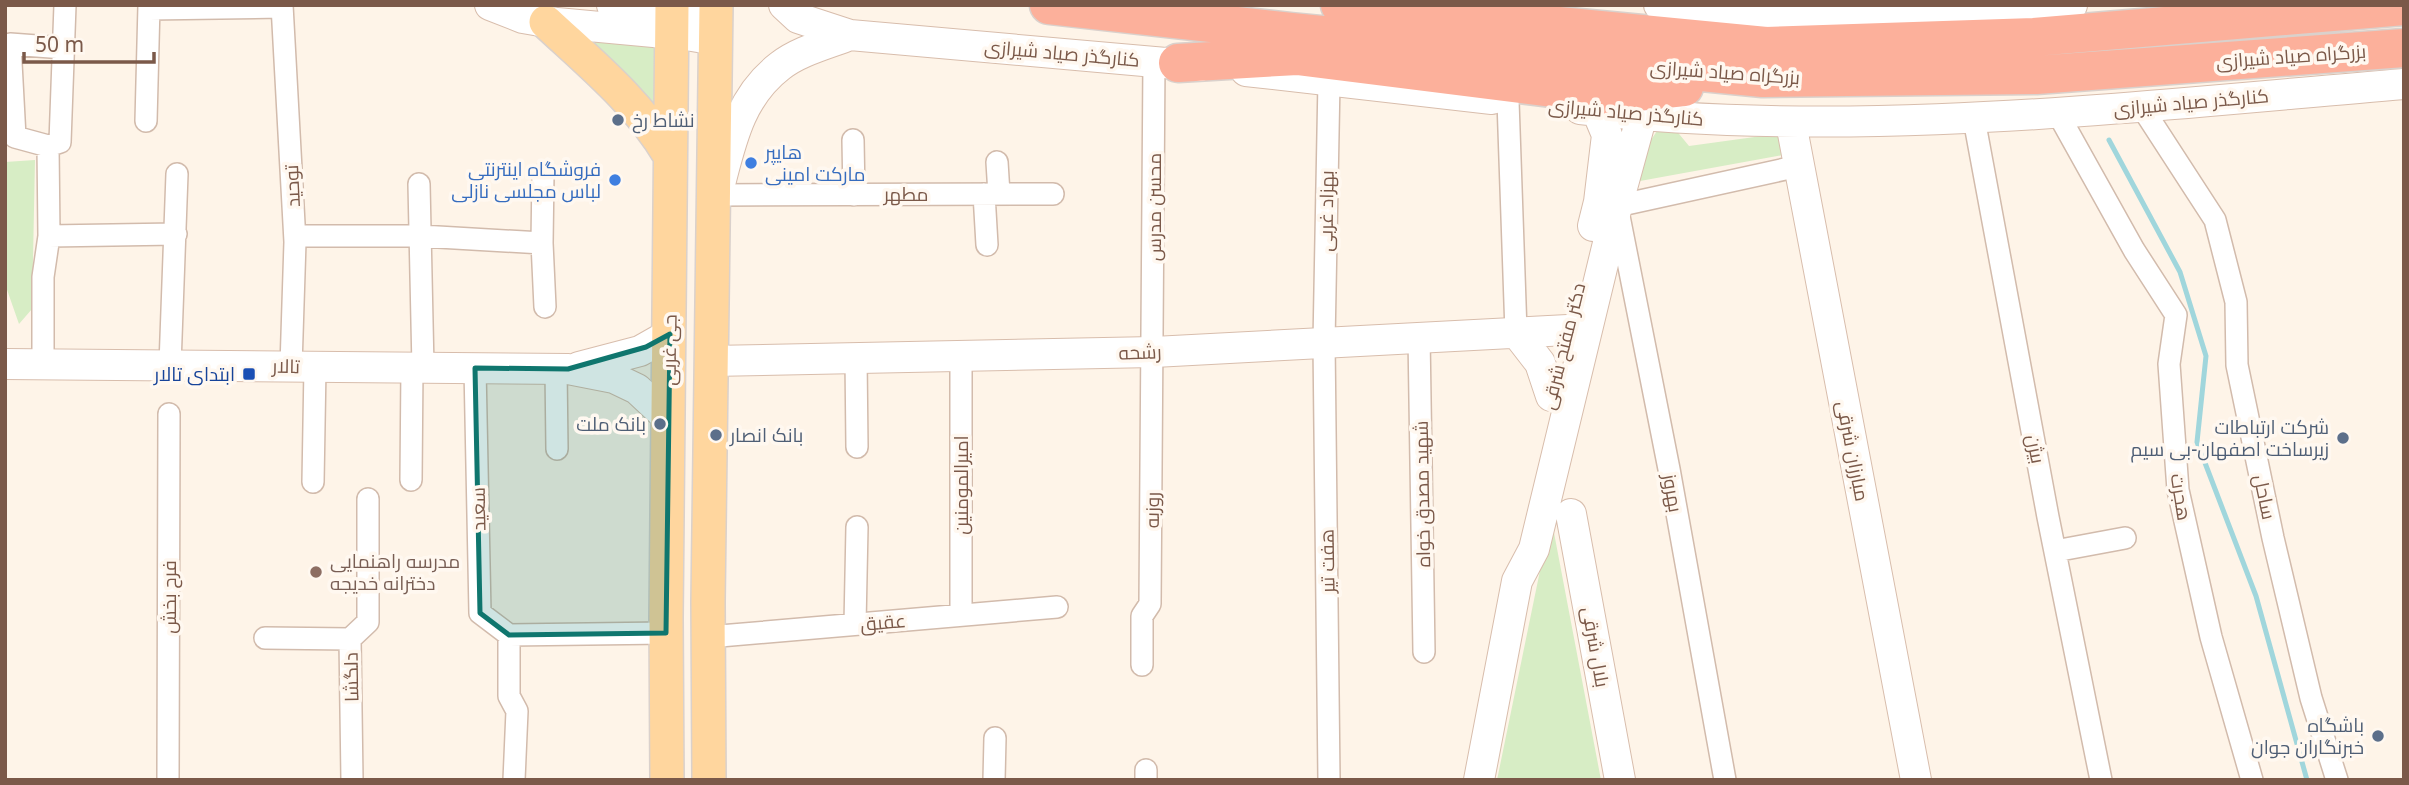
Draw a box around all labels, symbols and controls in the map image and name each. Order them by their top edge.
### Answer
scale bar [24,21,154,65]
text: 50 m [35,30,84,58]
street label: کنارگذر صیاد شیرازی [983,33,1141,73]
street label: بزرگراه صیاد شیرازی [2215,38,2367,74]
street label: بزرگراه صیاد شیرازی [1649,54,1801,90]
street label: کنارگذر صیاد شیرازی [2112,82,2270,122]
street label: کنارگذر صیاد شیرازی [1547,92,1705,132]
place label: نشاط رخ [632,107,695,134]
marker: نشاط رخ [610,112,626,128]
place label: هایپر مارکت امینی [764,139,865,187]
street label: محسن مدرس [1141,153,1167,261]
marker: هایپر مارکت امینی [743,155,759,171]
place label: فروشگاه اینترنتی لباس مجلسی نازلی [451,156,601,204]
street label: توحید [278,164,306,208]
street label: بهزاد غربی [1312,170,1340,252]
marker: فروشگاه اینترنتی لباس مجلسی نازلی [607,172,623,188]
street label: مطهر [883,181,928,207]
street label: دکتر مفتح شرقی [1535,280,1592,412]
street label: جی غربی [655,314,683,386]
street label: رشحه [1118,338,1162,366]
street label: تالار [271,353,300,379]
place label: ابتدای تالار [153,361,235,387]
marker: ابتدای تالار [241,366,257,382]
street label: مبارزان شرقی [1831,399,1875,503]
place label: بانک ملت [576,411,646,437]
place label: شرکت ارتباطات زیرساخت اصفهان-بی سیم [2131,414,2329,463]
marker: بانک ملت [652,416,668,432]
street label: شهید مصدق خواه [1408,420,1436,568]
place label: بانک انصار [729,422,803,448]
marker: بانک انصار [708,427,724,443]
marker: شرکت ارتباطات زیرساخت اصفهان-بی سیم [2335,430,2351,446]
street label: بیژن [2020,432,2052,466]
street label: امیرالمومنین [948,435,974,535]
street label: بهروز [1657,471,1689,514]
street label: هجرت [2164,472,2198,522]
street label: ساحل [2248,472,2282,522]
street label: سعید [465,487,491,531]
street label: روزبه [1139,492,1165,528]
street label: هفت تیر [1313,529,1341,594]
place label: مدرسه راهنمایی دخترانه خدیجه [330,548,460,596]
street label: فرح بخش [156,560,183,634]
marker: مدرسه راهنمایی دخترانه خدیجه [308,564,324,580]
street label: بلال شرقی [1576,605,1616,689]
street label: عقیق [859,607,907,637]
street label: دلگشا [338,652,364,702]
place label: باشگاه خبرنگاران جوان [2251,712,2364,760]
marker: باشگاه خبرنگاران جوان [2370,728,2386,744]

